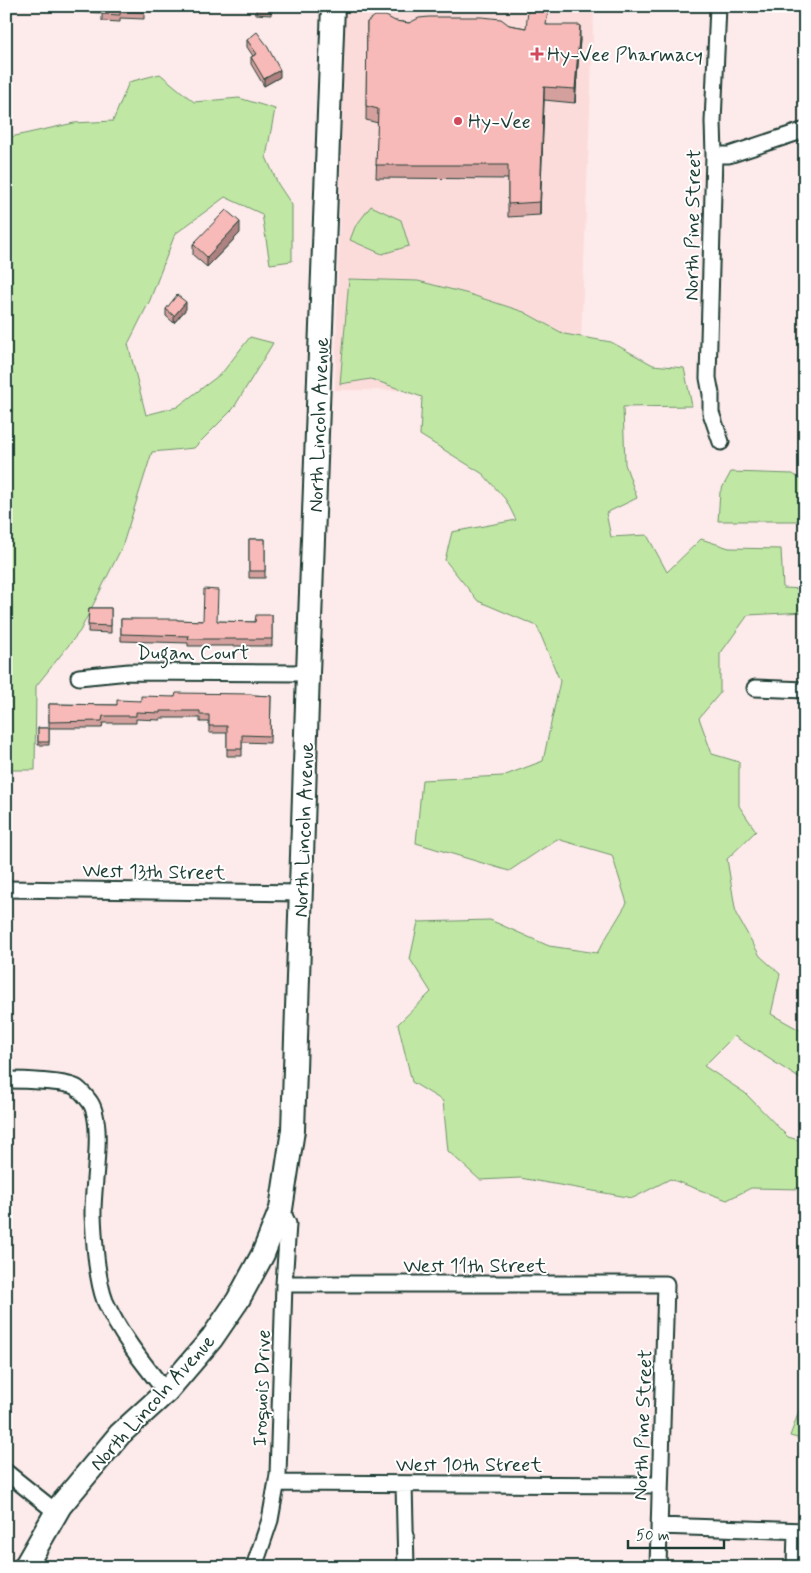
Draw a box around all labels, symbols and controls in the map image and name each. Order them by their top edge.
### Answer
place label: Hy-Vee Pharmacy [547,42,703,69]
marker: Hy-Vee Pharmacy [531,48,543,60]
place label: Hy-Vee [468,109,531,136]
marker: Hy-Vee [452,115,464,127]
street label: North Pine Street [679,149,708,301]
street label: North Lincoln Avenue [303,337,336,513]
street label: Dugan Court [137,640,249,669]
street label: North Lincoln Avenue [288,742,321,918]
street label: West 13th Street [82,858,226,887]
street label: West 11th Street [403,1253,547,1280]
street label: North Lincoln Avenue [84,1329,222,1477]
street label: Iroquois Drive [247,1329,278,1447]
street label: North Pine Street [627,1349,660,1501]
street label: West 10th Street [396,1452,542,1479]
scale bar [628,1518,725,1550]
text: 50 m [636,1526,670,1546]

